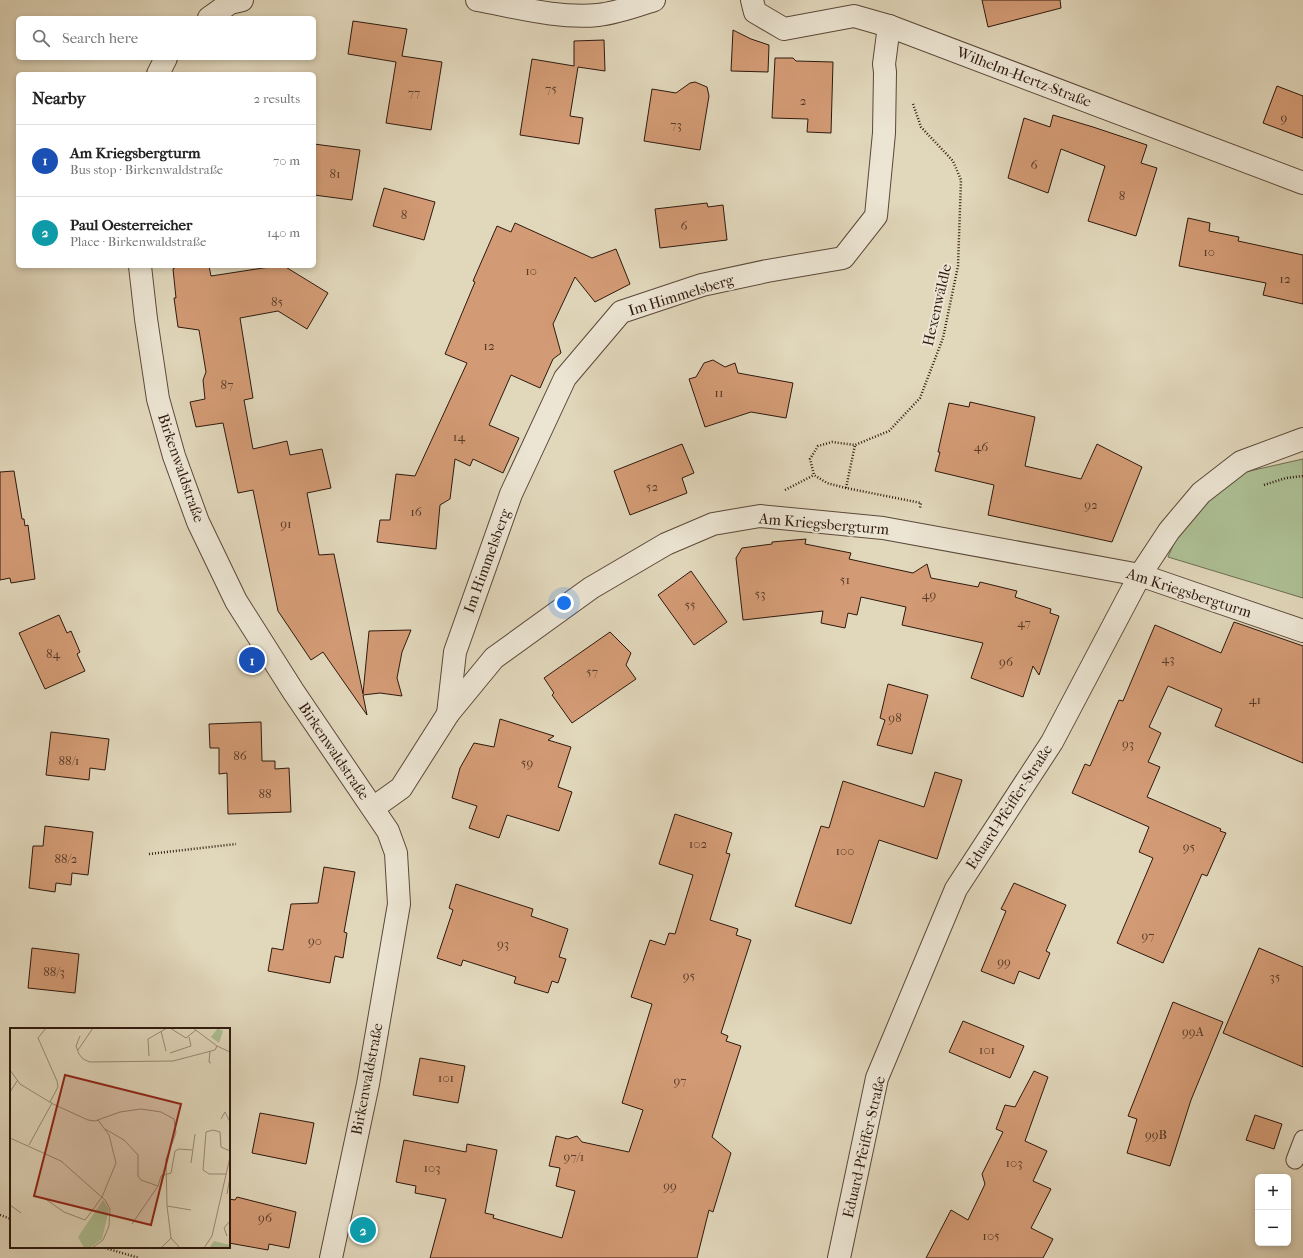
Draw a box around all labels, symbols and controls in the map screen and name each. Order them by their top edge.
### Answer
search box [16,16,316,60]
icon: search [30,27,52,49]
text: Search here [62,29,138,47]
street label: Wilhelm-Hertz-Straße [953,43,1094,111]
house number: 75 [545,81,557,96]
house number: 77 [408,85,420,100]
text: Nearby [32,88,86,108]
text: 2 results [254,91,300,106]
house number: 2 [800,93,807,108]
house number: 9 [1281,110,1288,125]
house number: 73 [670,117,682,132]
text: Am Kriegsbergturm [70,144,201,162]
text: 1 [43,153,47,168]
text: 70 m [273,153,300,168]
house number: 6 [1030,157,1038,172]
text: Bus stop · Birkenwaldstraße [70,162,223,177]
house number: 81 [329,166,341,181]
house number: 8 [1119,188,1125,203]
house number: 8 [401,207,407,222]
text: Paul Oesterreicher [70,216,192,234]
house number: 6 [680,218,688,233]
text: 2 [42,225,48,240]
text: 140 m [267,225,300,240]
text: Place · Birkenwaldstraße [70,234,206,249]
house number: 10 [1203,244,1215,259]
street label: Hexenwäldle [919,262,955,348]
house number: 10 [525,263,537,278]
street label: Im Himmelsberg [626,270,737,320]
house number: 12 [1279,271,1291,286]
house number: 85 [271,294,283,309]
house number: 12 [483,338,495,353]
house number: 87 [221,377,233,392]
house number: 11 [714,385,724,400]
street label: Birkenwaldstraße [154,411,208,525]
house number: 14 [453,429,465,444]
house number: 46 [974,439,989,454]
house number: 52 [646,479,658,494]
house number: 92 [1084,497,1098,512]
house number: 16 [410,504,423,519]
street label: Im Himmelsberg [460,506,514,615]
street label: Am Kriegsbergturm [757,509,890,539]
house number: 91 [280,516,292,531]
street label: Am Kriegsbergturm [1123,564,1254,622]
house number: 51 [840,572,850,587]
house number: 53 [755,586,765,601]
house number: 49 [922,587,936,602]
your location [554,593,574,613]
house number: 55 [684,597,696,612]
house number: 47 [1017,615,1031,630]
pin: 1 [239,645,265,675]
house number: 84 [46,646,60,661]
house number: 43 [1161,651,1175,666]
house number: 96 [999,654,1014,669]
house number: 57 [586,664,598,679]
house number: 41 [1249,692,1261,707]
street label: Birkenwaldstraße [295,699,374,804]
house number: 98 [888,710,902,725]
house number: 93 [1122,736,1134,751]
street label: Eduard-Pfeiffer-Straße [962,741,1056,873]
house number: 86 [233,748,248,763]
house number: 88/1 [59,753,79,768]
house number: 59 [521,755,533,770]
house number: 88 [258,786,272,801]
house number: 102 [689,836,708,851]
house number: 95 [1183,839,1196,854]
house number: 100 [836,843,854,858]
house number: 88/2 [55,851,78,866]
house number: 97 [1141,928,1155,943]
house number: 90 [308,933,322,948]
house number: 93 [497,936,509,951]
house number: 99 [997,954,1011,969]
house number: 88/3 [43,964,65,979]
house number: 95 [683,968,696,983]
house number: 35 [1270,969,1281,984]
street label: Birkenwaldstraße [347,1021,387,1137]
house number: 99A [1182,1024,1205,1039]
inset map [10,1028,230,1248]
house number: 101 [979,1042,995,1057]
house number: 101 [438,1070,454,1085]
house number: 97 [673,1073,687,1088]
street label: Eduard-Pfeiffer-Straße [839,1074,889,1220]
house number: 99B [1145,1127,1167,1142]
house number: 97/1 [564,1149,584,1164]
house number: 103 [1005,1155,1023,1170]
house number: 103 [423,1160,441,1175]
map controls [1255,1174,1291,1246]
button: + [1255,1174,1291,1210]
house number: 99 [663,1178,677,1193]
house number: 96 [258,1210,273,1225]
button: − [1255,1210,1291,1246]
pin: 2 [350,1215,376,1245]
house number: 105 [982,1228,1000,1243]

